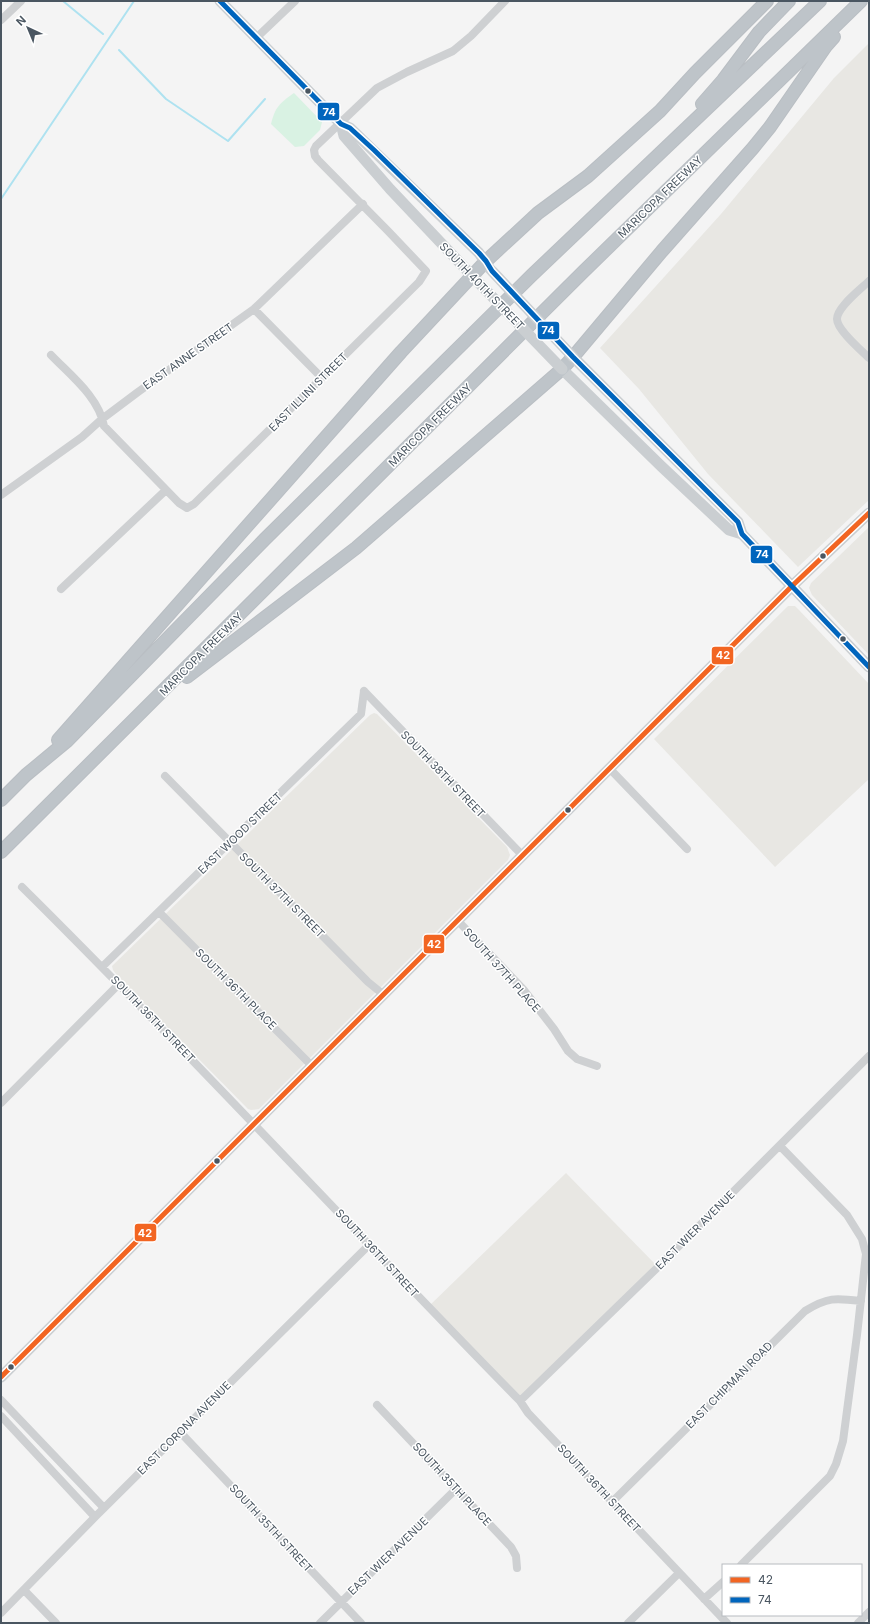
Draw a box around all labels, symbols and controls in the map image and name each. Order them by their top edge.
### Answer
north arrow [8,8,48,48]
text: N [13,13,29,29]
unlabelled marker [303,86,313,96]
line badge: 74 [317,102,340,121]
text: 74 [322,105,336,119]
street label: MARICOPA FREEWAY [615,153,706,241]
street label: SOUTH 40TH STREET [437,239,527,333]
street label: EAST ANNE STREET [140,320,236,392]
line badge: 74 [537,321,560,340]
text: 74 [541,323,555,337]
street label: EAST ILLINI STREET [266,350,350,434]
street label: MARICOPA FREEWAY [385,380,475,470]
line badge: 74 [750,545,773,564]
text: 74 [755,547,769,561]
unlabelled marker [818,551,828,561]
street label: MARICOPA FREEWAY [156,609,246,699]
unlabelled marker [838,634,848,644]
line badge: 42 [711,646,734,665]
text: 42 [716,648,730,662]
street label: SOUTH 38TH STREET [398,728,488,820]
street label: EAST WOOD STREET [195,789,285,877]
unlabelled marker [563,805,573,815]
street label: SOUTH 37TH STREET [236,849,328,941]
street label: SOUTH 37TH PLACE [460,925,544,1015]
line badge: 42 [423,934,445,954]
text: 42 [427,937,441,951]
street label: SOUTH 36TH PLACE [192,945,280,1033]
street label: SOUTH 36TH STREET [108,973,198,1065]
unlabelled marker [212,1156,222,1166]
street label: EAST WIER AVENUE [653,1188,737,1272]
street label: SOUTH 36TH STREET [332,1206,422,1300]
line badge: 42 [134,1223,157,1242]
text: 42 [138,1226,152,1240]
street label: EAST CHIPMAN ROAD [683,1339,775,1431]
unlabelled marker [6,1362,16,1372]
street label: EAST CORONA AVENUE [134,1378,234,1478]
street label: SOUTH 35TH PLACE [410,1439,494,1529]
street label: SOUTH 36TH STREET [554,1441,644,1535]
street label: SOUTH 35TH STREET [227,1481,315,1575]
street label: EAST WIER AVENUE [345,1514,431,1598]
legend [722,1564,862,1616]
text: 42 [758,1572,773,1587]
text: 74 [758,1592,772,1607]

